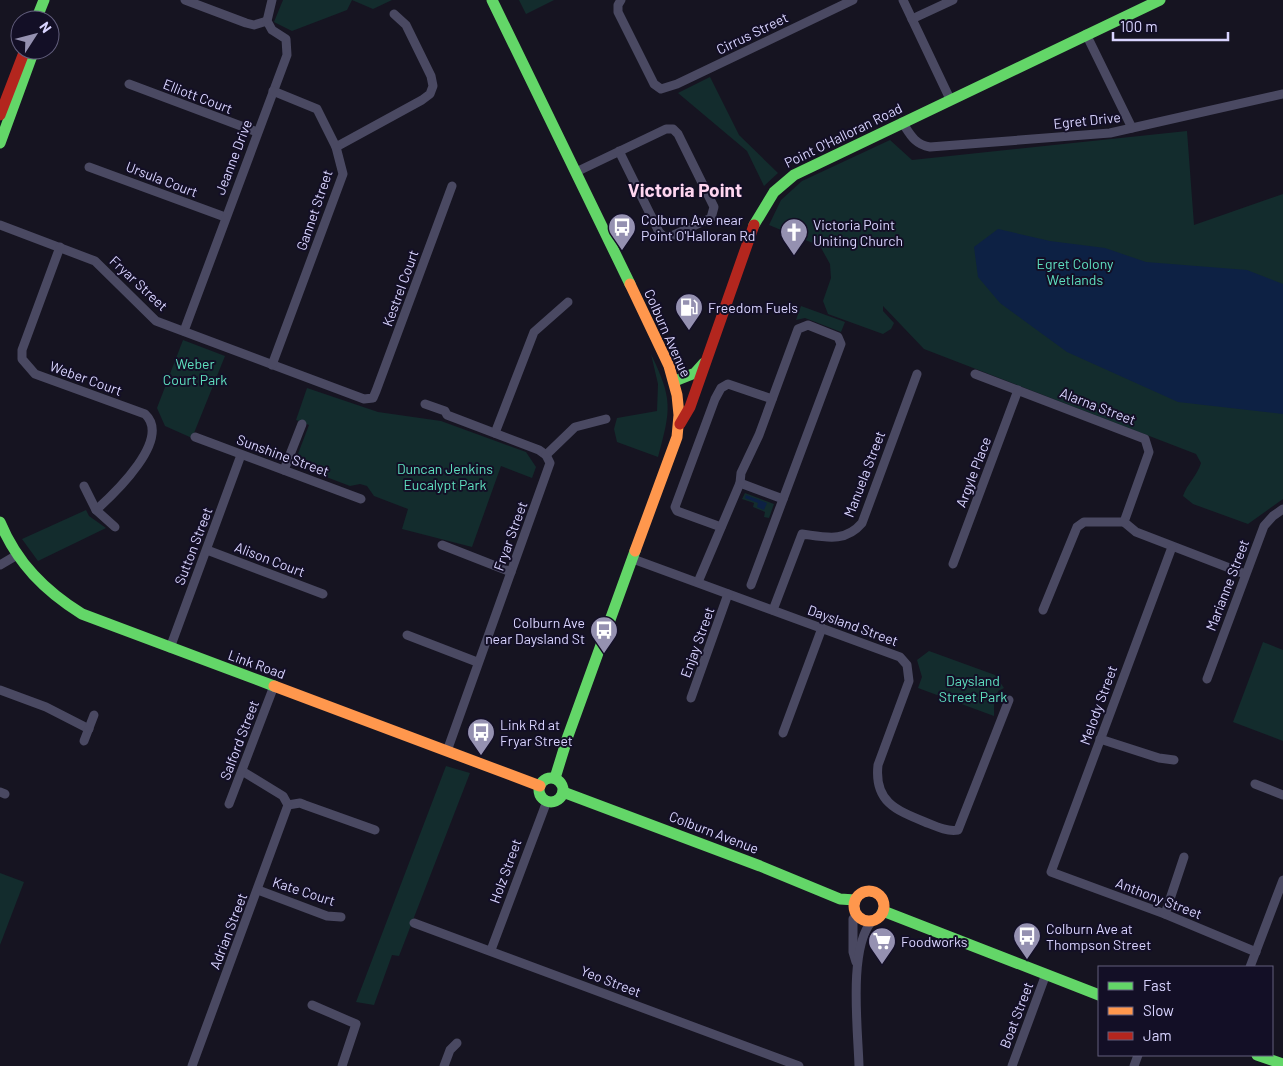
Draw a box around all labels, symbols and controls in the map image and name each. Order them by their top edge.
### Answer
street label: Cirrus Street [713,8,791,58]
north arrow [10,10,60,60]
scale bar [1113,10,1228,42]
text: 100 m [1120,17,1158,35]
text: N [36,18,56,36]
street label: Elliott Court [161,75,235,117]
street label: Point O'Halloran Road [781,99,905,171]
street label: Egret Drive [1053,108,1121,132]
street label: Jeanne Drive [211,117,255,197]
street label: Ursula Court [124,158,200,200]
street label: Gannet Street [292,167,336,253]
district label: Victoria Point [628,178,742,201]
place label: Colburn Ave near Point O'Halloran Rd [641,211,755,244]
bus stop icon: Colburn Ave near Point O'Halloran Rd [607,212,637,251]
place label: Victoria Point Uniting Church [813,216,903,249]
church icon: Victoria Point Uniting Church [779,217,809,256]
street label: Kestrel Court [378,247,422,329]
street label: Fryar Street [107,252,171,314]
park label: Egret Colony Wetlands [1036,255,1114,288]
street label: Colburn Avenue [641,286,695,380]
fuel station icon: Freedom Fuels [674,292,704,331]
place label: Freedom Fuels [708,299,798,316]
park label: Weber Court Park [163,355,227,388]
street label: Weber Court [47,357,125,399]
street label: Alarna Street [1058,384,1138,428]
street label: Manuela Street [840,428,888,520]
street label: Sunshine Street [235,430,331,480]
street label: Argyle Place [952,434,994,510]
park label: Duncan Jenkins Eucalypt Park [397,460,493,493]
street label: Fryar Street [490,499,530,573]
street label: Sutton Street [170,505,216,587]
street label: Marianne Street [1202,537,1252,633]
street label: Alison Court [232,538,308,580]
street label: Daysland Street [806,601,900,649]
street label: Enjay Street [676,604,718,680]
place label: Colburn Ave near Daysland St [485,614,585,647]
bus stop icon: Colburn Ave near Daysland St [589,615,619,654]
street label: Link Road [226,646,288,682]
street label: Melody Street [1076,663,1120,747]
park label: Daysland Street Park [939,672,1007,705]
street label: Salford Street [216,698,262,782]
place label: Link Rd at Fryar Street [500,716,573,749]
bus stop icon: Link Rd at Fryar Street [466,717,496,756]
street label: Colburn Avenue [667,807,761,857]
street label: Holz Street [486,836,524,906]
street label: Kate Court [271,873,337,909]
street label: Anthony Street [1113,874,1205,922]
street label: Adrian Street [206,890,250,972]
place label: Colburn Ave at Thompson Street [1046,920,1151,953]
bus stop icon: Colburn Ave at Thompson Street [1012,921,1042,960]
supermarket icon: Foodworks [867,926,897,965]
place label: Foodworks [901,933,968,950]
street label: Yeo Street [578,962,644,1000]
legend [1098,966,1273,1056]
text: Fast [1143,976,1171,994]
street label: Boat Street [996,979,1036,1051]
text: Slow [1143,1001,1174,1019]
text: Jam [1143,1026,1172,1044]

